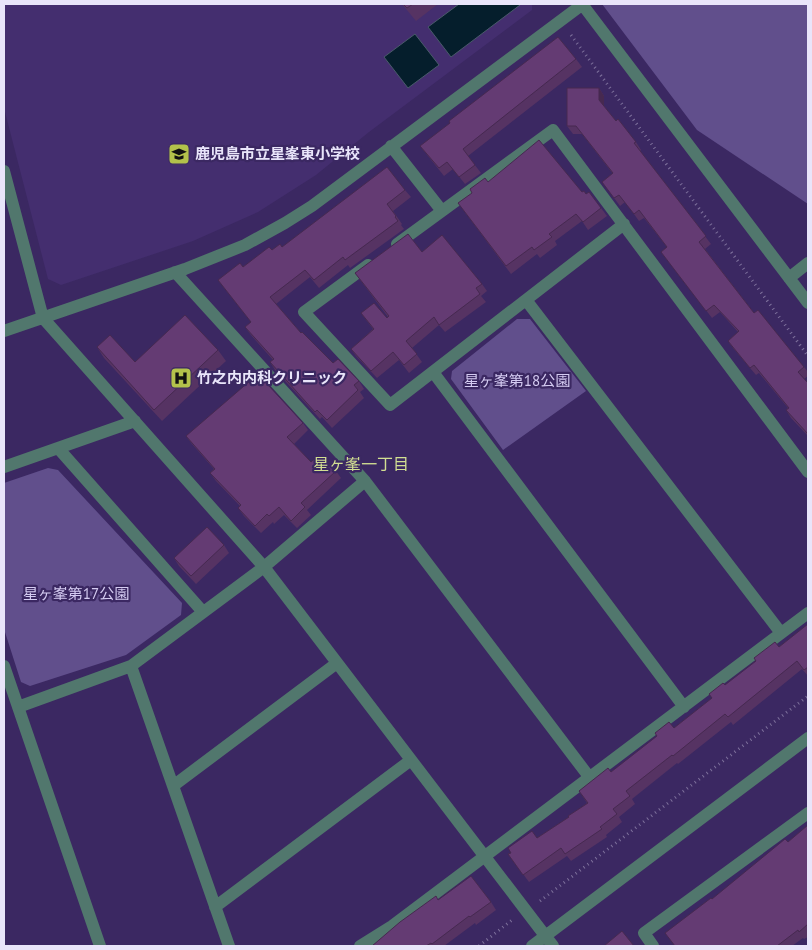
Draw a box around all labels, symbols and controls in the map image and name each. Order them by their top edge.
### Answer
school or university icon: 鹿児島市立星峯東小学校 [167,142,191,166]
place label: 鹿児島市立星峯東小学校 [195,144,360,163]
hospital icon: 竹之内内科クリニック [169,366,193,390]
place label: 竹之内内科クリニック [197,368,347,387]
park label: 星ヶ峯第18公園 [464,371,570,390]
district label: 星ヶ峯一丁目 [313,454,409,474]
park label: 星ヶ峯第17公園 [23,584,129,603]

